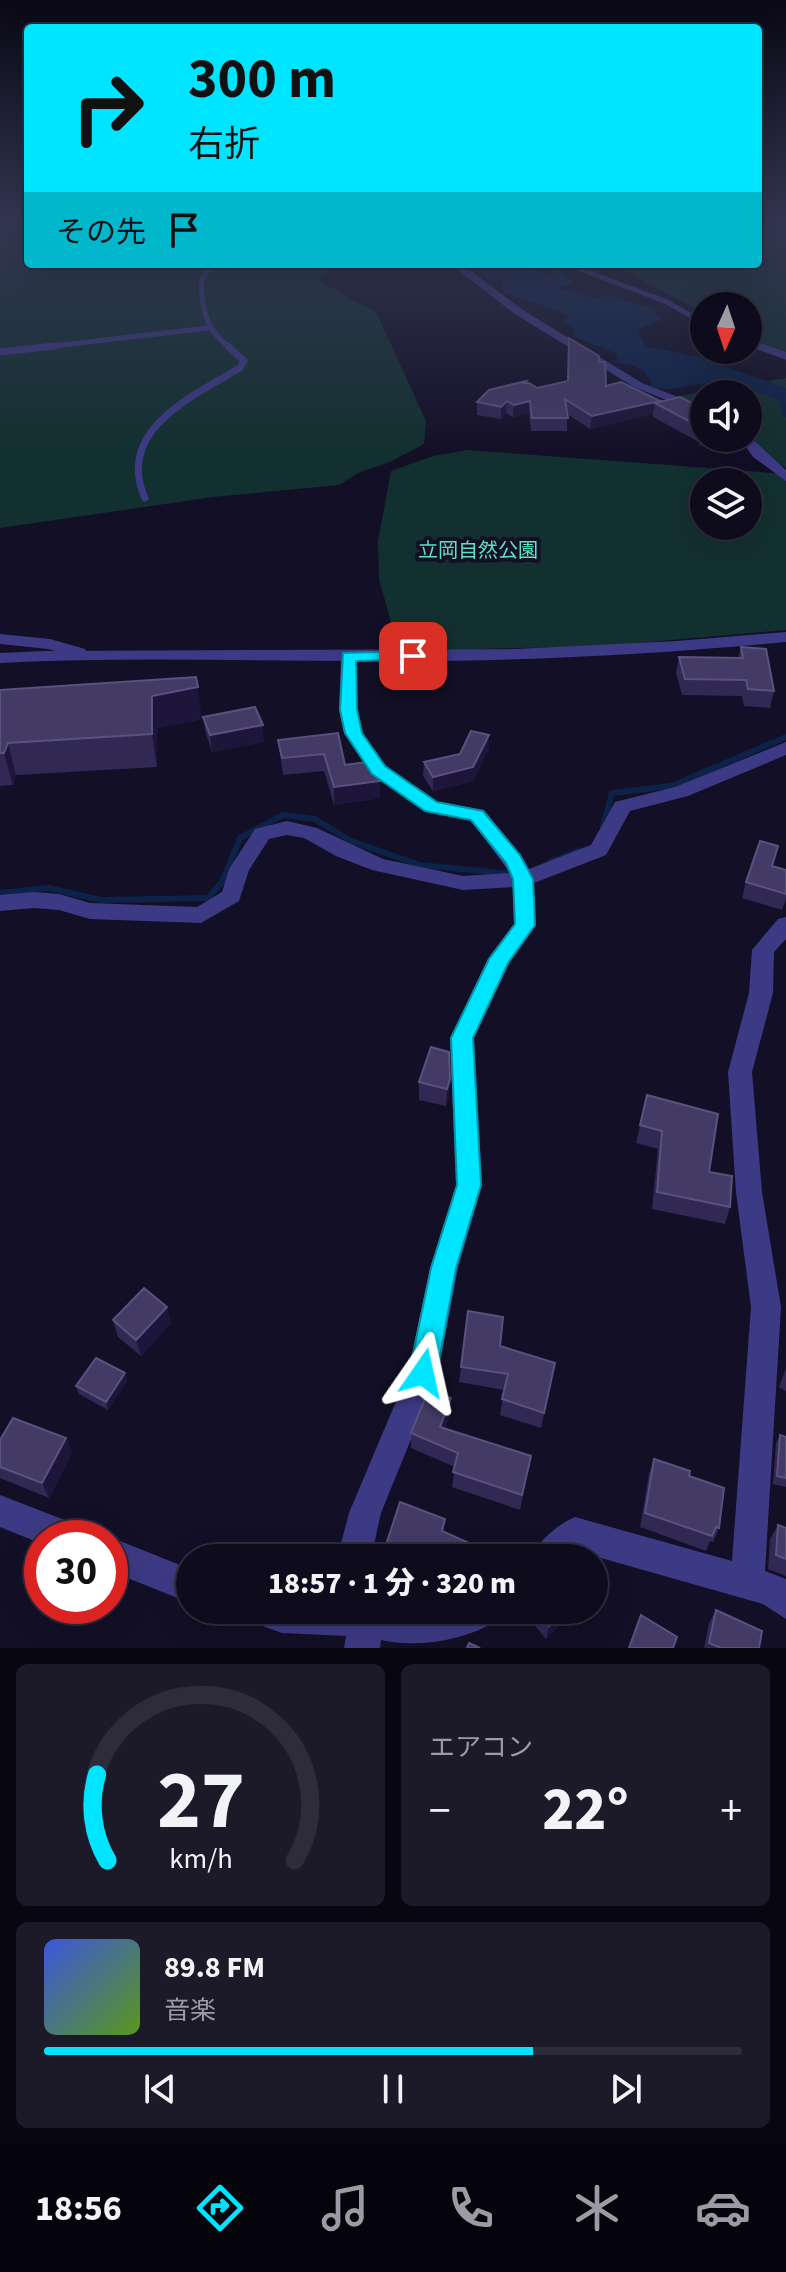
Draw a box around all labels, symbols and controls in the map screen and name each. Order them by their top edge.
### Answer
text: 300 m [188,40,336,119]
icon: right [56,56,160,160]
text: 右折 [188,119,260,170]
icon: arrive [162,208,206,252]
text: その先 [56,211,146,254]
north arrow [690,292,762,364]
map controls [690,292,762,540]
button: sound [690,380,762,452]
button: layers [690,468,762,540]
park label: 立岡自然公園 [418,537,538,565]
pin [379,622,447,690]
icon: arrive [391,634,435,678]
position arrow [381,1331,465,1415]
speed limit sign: 30 [24,1520,128,1624]
text: 18:57 · 1 分 · 320 m [268,1562,516,1605]
text: エアコン [429,1729,533,1766]
text: 27 [157,1742,244,1860]
text: 22° [542,1768,629,1853]
text: − [429,1780,451,1843]
text: + [720,1780,742,1843]
text: km/h [169,1839,232,1879]
text: 89.8 FM [164,1946,265,1989]
text: 音楽 [164,1992,216,2029]
icon: previous [138,2067,182,2111]
icon: pause [371,2067,415,2111]
icon: next [604,2067,648,2111]
icon: directions [192,2180,248,2236]
icon: music [317,2180,373,2236]
icon: phone [443,2180,499,2236]
icon: climate [569,2180,625,2236]
icon: car [695,2180,751,2236]
text: 18:56 [35,2183,122,2234]

